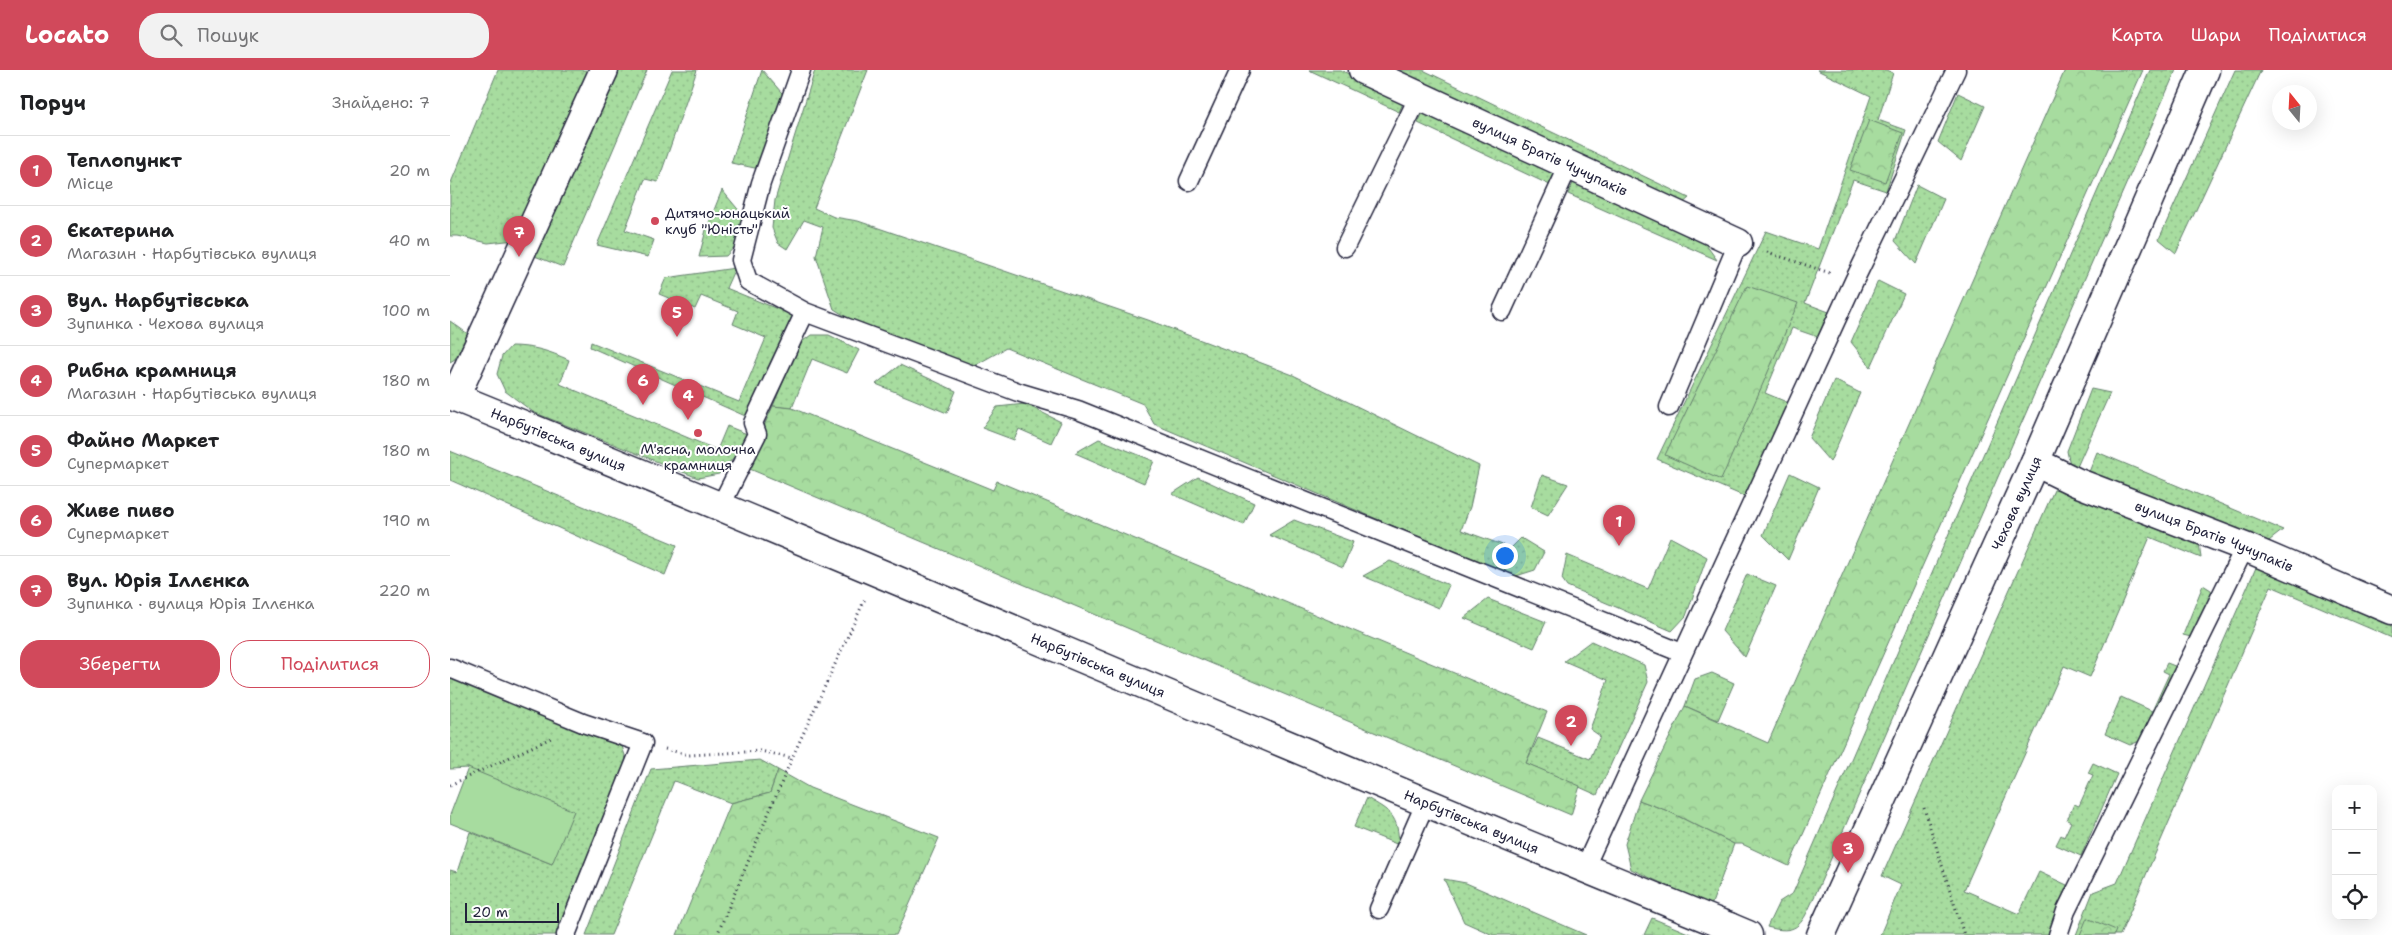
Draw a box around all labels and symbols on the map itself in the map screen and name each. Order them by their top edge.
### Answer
north arrow [2272,85,2317,130]
street label: вулиця Братів Чучупаків [1470,113,1631,200]
place label: Дитячо-юнацький клуб "Юність" [665,204,790,238]
marker: Дитячо-юнацький клуб "Юність" [649,215,661,227]
pin: 7 [503,216,535,257]
pin: 5 [661,296,693,337]
pin: 6 [627,364,659,405]
pin: 4 [672,379,704,420]
street label: Нарбутівська вулиця [488,403,629,475]
marker: М'ясна, молочна крамниця [692,427,704,439]
place label: М'ясна, молочна крамниця [641,440,756,474]
street label: Чехова вулиця [1987,453,2046,553]
street label: вулиця Братів Чучупаків [2132,497,2296,576]
pin: 1 [1603,505,1635,546]
your location [1492,543,1518,569]
street label: Нарбутівська вулиця [1028,629,1168,701]
pin: 2 [1555,705,1587,746]
street label: Нарбутівська вулиця [1401,786,1542,858]
pin: 3 [1832,832,1864,873]
scale bar [465,900,559,923]

